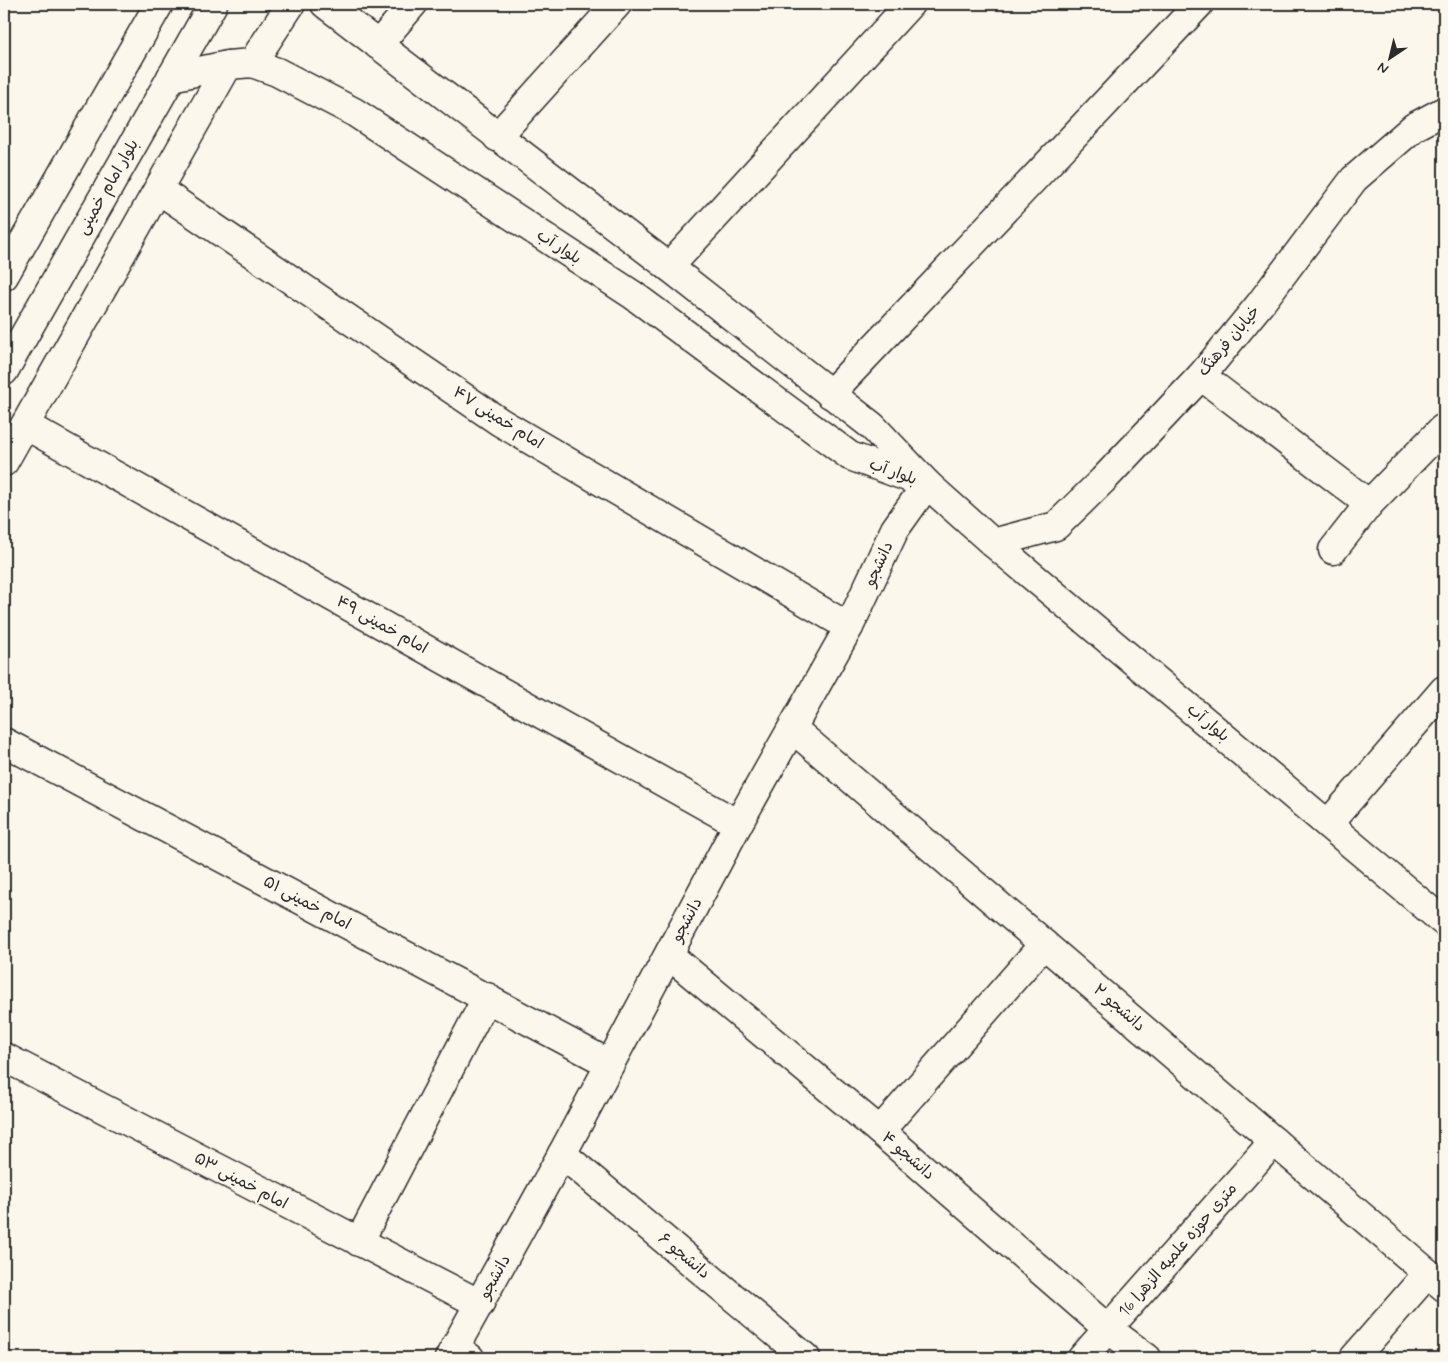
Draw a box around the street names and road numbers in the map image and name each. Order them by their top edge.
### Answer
street label: بلوار امام خمینی [72,136,145,239]
street label: بلوار آب [533,225,585,269]
street label: خیابان فرهنگ [1193,301,1265,381]
street label: امام خمینی ۴۷ [448,382,547,455]
street label: بلوار آب [866,454,920,490]
street label: دانشجو [859,538,899,591]
street label: امام خمینی ۴۹ [332,591,432,660]
street label: بلوار آب [1182,699,1234,747]
street label: امام خمینی ۵۱ [259,871,355,936]
street label: دانشجو [666,894,707,947]
street label: دانشجو ۲ [1088,980,1150,1036]
street label: دانشجو ۴ [877,1127,939,1185]
street label: امام خمینی ۵۳ [190,1147,292,1215]
street label: 16 متری حوزه علمیه الزهرا [1114,1179,1242,1321]
street label: دانشجو ۶ [654,1228,714,1284]
street label: دانشجو [474,1251,516,1304]

